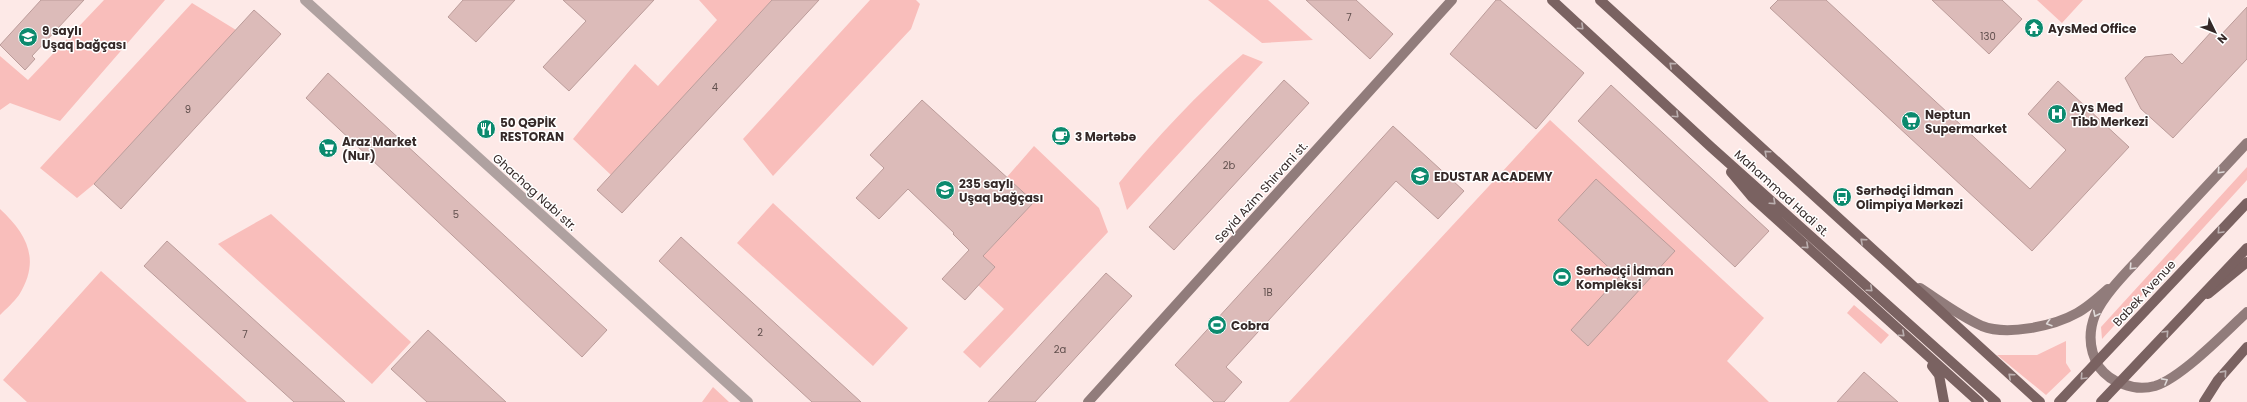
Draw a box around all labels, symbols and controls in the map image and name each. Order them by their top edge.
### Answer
house number: 7 [1346,10,1352,25]
north arrow [2195,12,2235,52]
temple icon: AysMed Office [2023,17,2045,39]
place label: AysMed Office [2048,20,2137,37]
place label: 9 saylı Uşaq bağçası [42,22,126,53]
one-way arrow [1576,22,1584,29]
school or university icon: 9 saylı Uşaq bağçası [17,26,39,48]
house number: 130 [1980,29,1996,44]
text: N [2214,30,2231,47]
one-way arrow [1669,63,1676,70]
house number: 4 [712,80,718,95]
place label: Ays Med Tibb Merkezi [2071,99,2148,130]
house number: 9 [185,102,191,117]
hospital icon: Ays Med Tibb Merkezi [2046,103,2068,125]
place label: Neptun Supermarket [1925,106,2007,137]
one-way arrow [1671,110,1679,118]
supermarket icon: Neptun Supermarket [1900,110,1922,132]
place label: 50 QƏPİK RESTORAN [500,114,564,145]
restaurant icon: 50 QƏPİK RESTORAN [475,118,497,140]
cafe icon: 3 Mərtəbə [1050,125,1072,147]
place label: 3 Mərtəbə [1075,128,1137,145]
place label: Araz Market (Nur) [342,133,417,164]
supermarket icon: Araz Market (Nur) [317,137,339,159]
street label: Seyid Azim Shirvani st. [1211,137,1311,247]
street label: Mahammad Hadi st. [1731,146,1833,240]
street label: Ghachag Nabi str. [489,150,581,234]
one-way arrow [1765,151,1772,158]
house number: 2b [1223,158,1235,173]
school or university icon: EDUSTAR ACADEMY [1409,165,1431,187]
one-way arrow [2218,166,2225,174]
place label: EDUSTAR ACADEMY [1434,168,1552,185]
place label: 235 saylı Uşaq bağçası [959,175,1043,206]
school or university icon: 235 saylı Uşaq bağçası [934,179,956,201]
place label: Sərhədçi İdman Olimpiya Mərkəzi [1856,182,1963,213]
bus stop icon: Sərhədçi İdman Olimpiya Mərkəzi [1831,186,1853,208]
one-way arrow [1768,198,1775,205]
house number: 5 [453,207,459,222]
one-way arrow [2217,226,2225,234]
one-way arrow [1861,239,1868,246]
one-way arrow [1801,241,1808,248]
street label: Babek Avenue [2109,256,2179,330]
place label: Sərhədçi İdman Kompleksi [1576,262,1674,293]
one-way arrow [2130,262,2137,269]
sports icon: Sərhədçi İdman Kompleksi [1551,266,1573,288]
one-way arrow [1865,284,1872,291]
house number: 1B [1263,285,1273,300]
one-way arrow [2093,310,2101,318]
sports icon: Cobra [1206,314,1228,336]
place label: Cobra [1231,317,1269,334]
one-way arrow [2046,318,2053,327]
house number: 2 [757,325,763,340]
house number: 7 [242,327,248,342]
one-way arrow [1897,329,1904,336]
one-way arrow [2161,330,2168,337]
house number: 2a [1054,342,1066,357]
one-way arrow [2219,370,2226,378]
one-way arrow [2080,372,2088,380]
one-way arrow [2008,373,2016,380]
one-way arrow [2161,378,2168,385]

